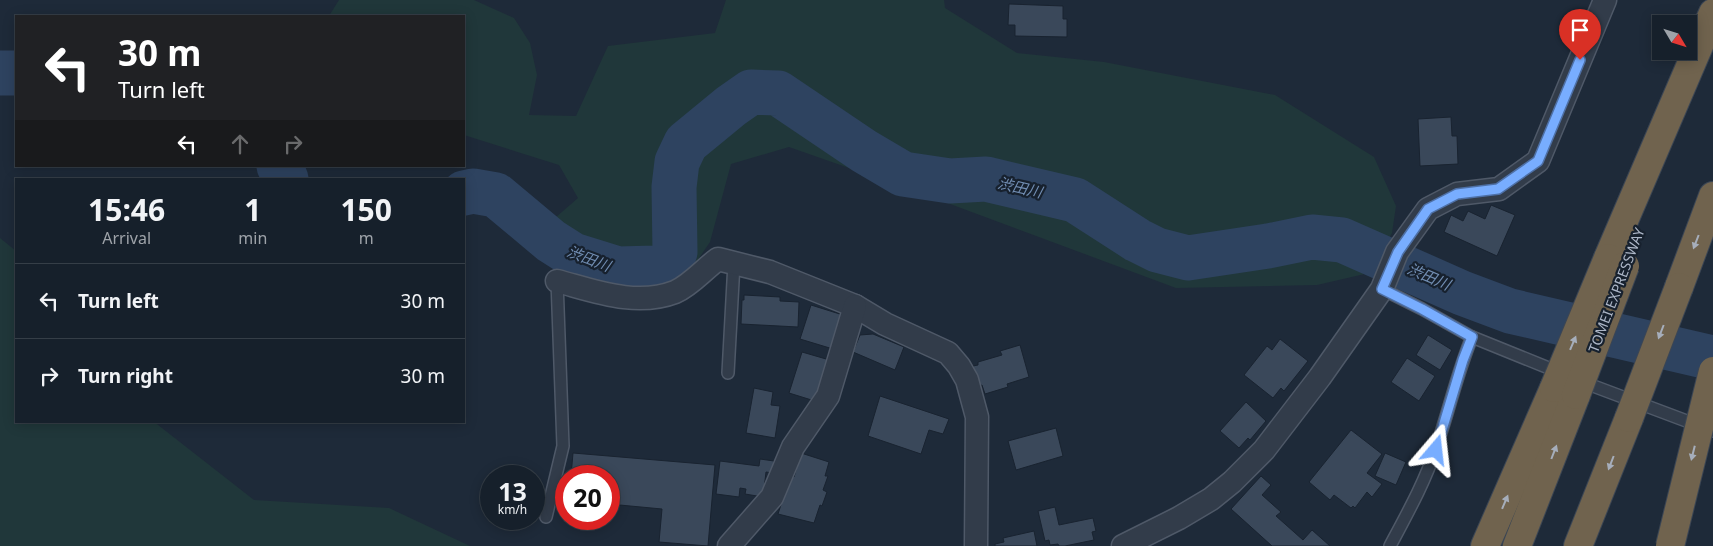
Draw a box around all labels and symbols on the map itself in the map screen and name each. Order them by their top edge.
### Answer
pin [1559,9,1601,60]
north arrow [1652,15,1698,60]
water label: 渋田川 [996,172,1046,202]
street label: TOMEI EXPRESSWAY [1583,225,1649,355]
one-way arrow [1692,234,1699,249]
water label: 渋田川 [564,241,615,276]
water label: 渋田川 [1404,258,1455,295]
one-way arrow [1657,325,1665,339]
one-way arrow [1569,336,1577,350]
position arrow [1409,423,1461,475]
one-way arrow [1551,444,1558,459]
one-way arrow [1689,445,1697,460]
one-way arrow [1607,456,1615,471]
speed limit sign: 20 [555,465,620,530]
one-way arrow [1502,495,1510,509]

